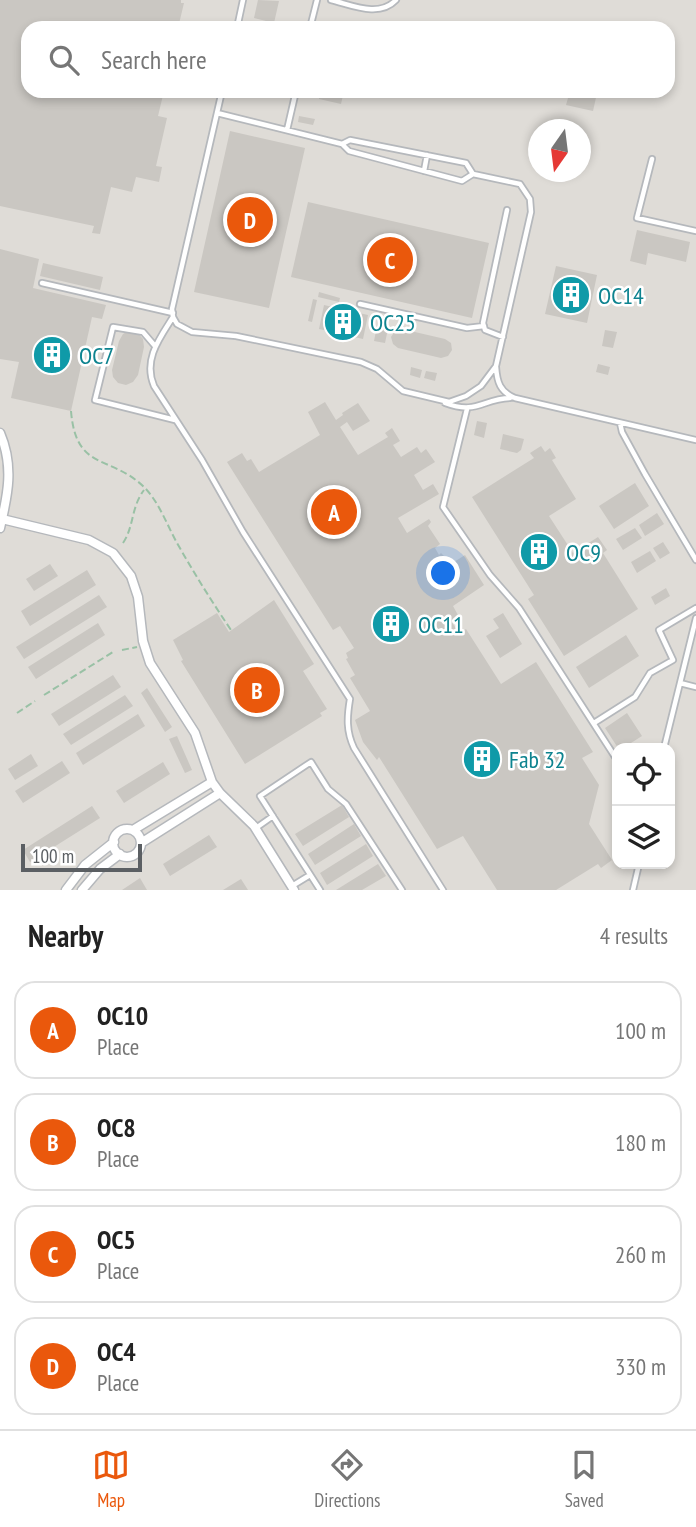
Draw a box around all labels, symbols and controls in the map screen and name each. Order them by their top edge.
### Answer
search box [21,21,675,98]
icon: search [45,41,83,79]
text: Search here [101,43,207,76]
north arrow [528,119,591,182]
pin: D [227,194,273,246]
pin: C [367,234,413,286]
building icon: OC14 [550,274,592,316]
place label: OC14 [598,280,644,311]
building icon: OC25 [322,301,364,343]
place label: OC25 [370,307,416,338]
building icon: OC7 [31,334,73,376]
place label: OC7 [79,340,114,371]
pin: A [311,486,357,538]
building icon: OC9 [518,531,560,573]
place label: OC9 [566,537,601,568]
your location [426,556,460,590]
building icon: OC11 [370,603,412,645]
place label: OC11 [418,609,464,640]
pin: B [234,664,280,716]
building icon: Fab 32 [461,738,503,780]
map controls [612,743,675,869]
button: locate [612,743,675,806]
place label: Fab 32 [509,744,566,775]
button: layers [612,806,675,869]
scale bar [21,841,142,873]
text: 100 m [32,844,74,868]
text: Nearby [28,916,103,955]
text: 4 results [600,921,668,950]
text: OC10 [97,999,148,1032]
text: A [47,1016,59,1045]
text: 100 m [615,1016,666,1045]
text: Place [97,1032,139,1061]
text: OC8 [97,1111,136,1144]
text: B [47,1128,59,1157]
text: 180 m [615,1128,666,1157]
text: Place [97,1144,139,1173]
text: OC5 [97,1223,136,1256]
text: C [48,1240,58,1269]
text: 260 m [615,1240,666,1269]
text: Place [97,1256,139,1285]
text: OC4 [97,1335,136,1368]
text: D [47,1352,59,1381]
text: 330 m [615,1352,666,1381]
text: Place [97,1368,139,1397]
tab: Map [92,1446,130,1512]
tab: Directions [314,1446,380,1512]
tab: Saved [565,1446,604,1512]

